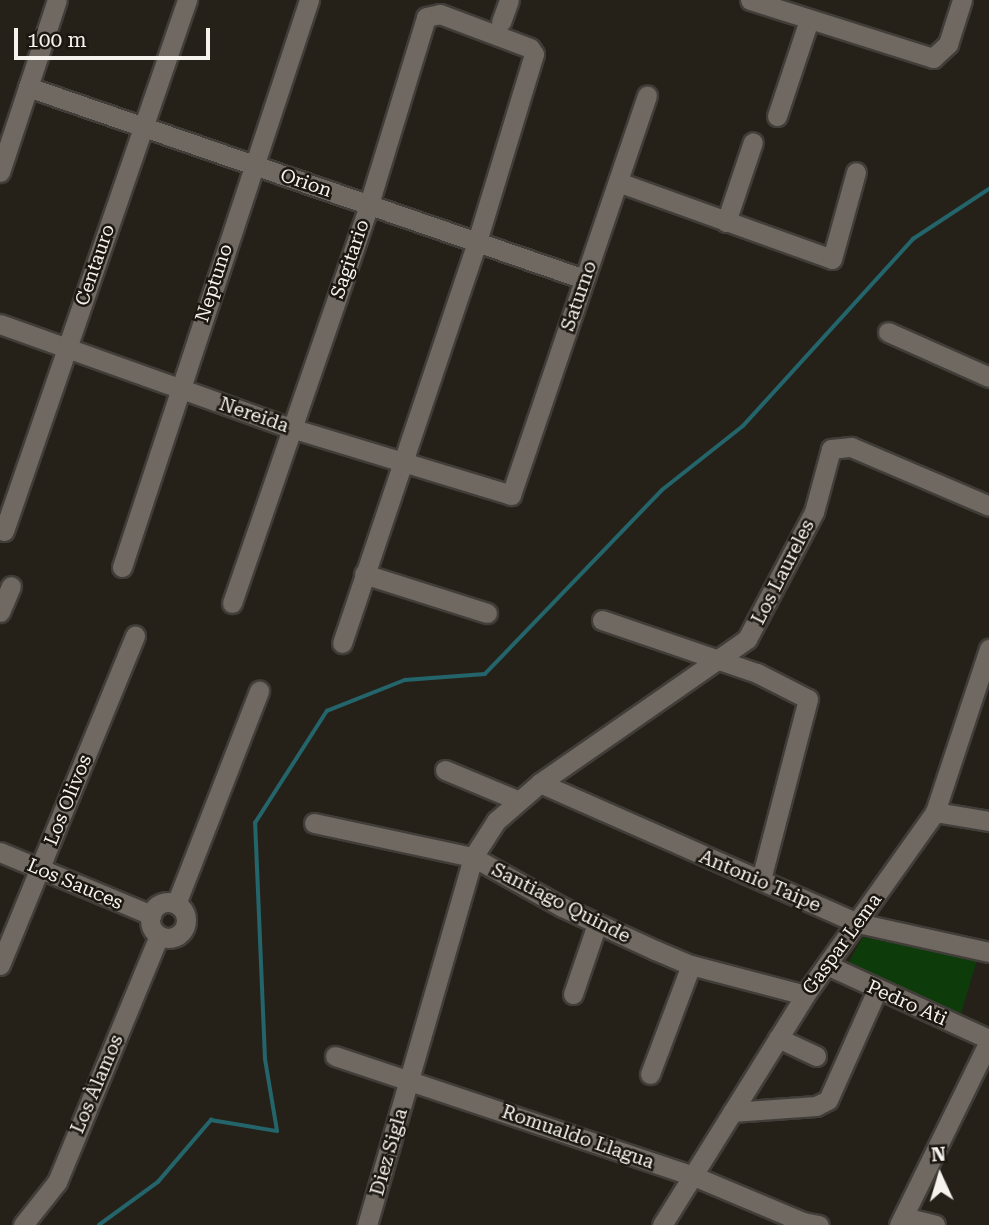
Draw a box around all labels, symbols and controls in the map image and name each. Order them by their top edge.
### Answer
scale bar [18,14,214,58]
text: 100 m [27,28,87,52]
street label: Orion [277,164,335,202]
street label: Sagitario [326,217,374,301]
street label: Centauro [70,221,120,309]
street label: Neptuno [191,241,237,325]
street label: Saturno [556,258,602,334]
street label: Nereida [216,392,292,438]
street label: Los Laureles [747,516,819,628]
street label: Los Olivos [40,751,96,849]
street label: Antonio Taipe [696,845,824,917]
street label: Los Sauces [24,854,126,914]
street label: Santiago Quinde [488,858,634,948]
street label: Gaspar Lema [798,889,886,999]
street label: Pedro Ati [864,975,950,1031]
street label: Los Àlamos [66,1031,128,1137]
street label: Romualdo Llagua [499,1100,657,1174]
street label: Diez Sigla [366,1106,412,1198]
north arrow [905,1141,975,1211]
text: N [930,1143,947,1167]

